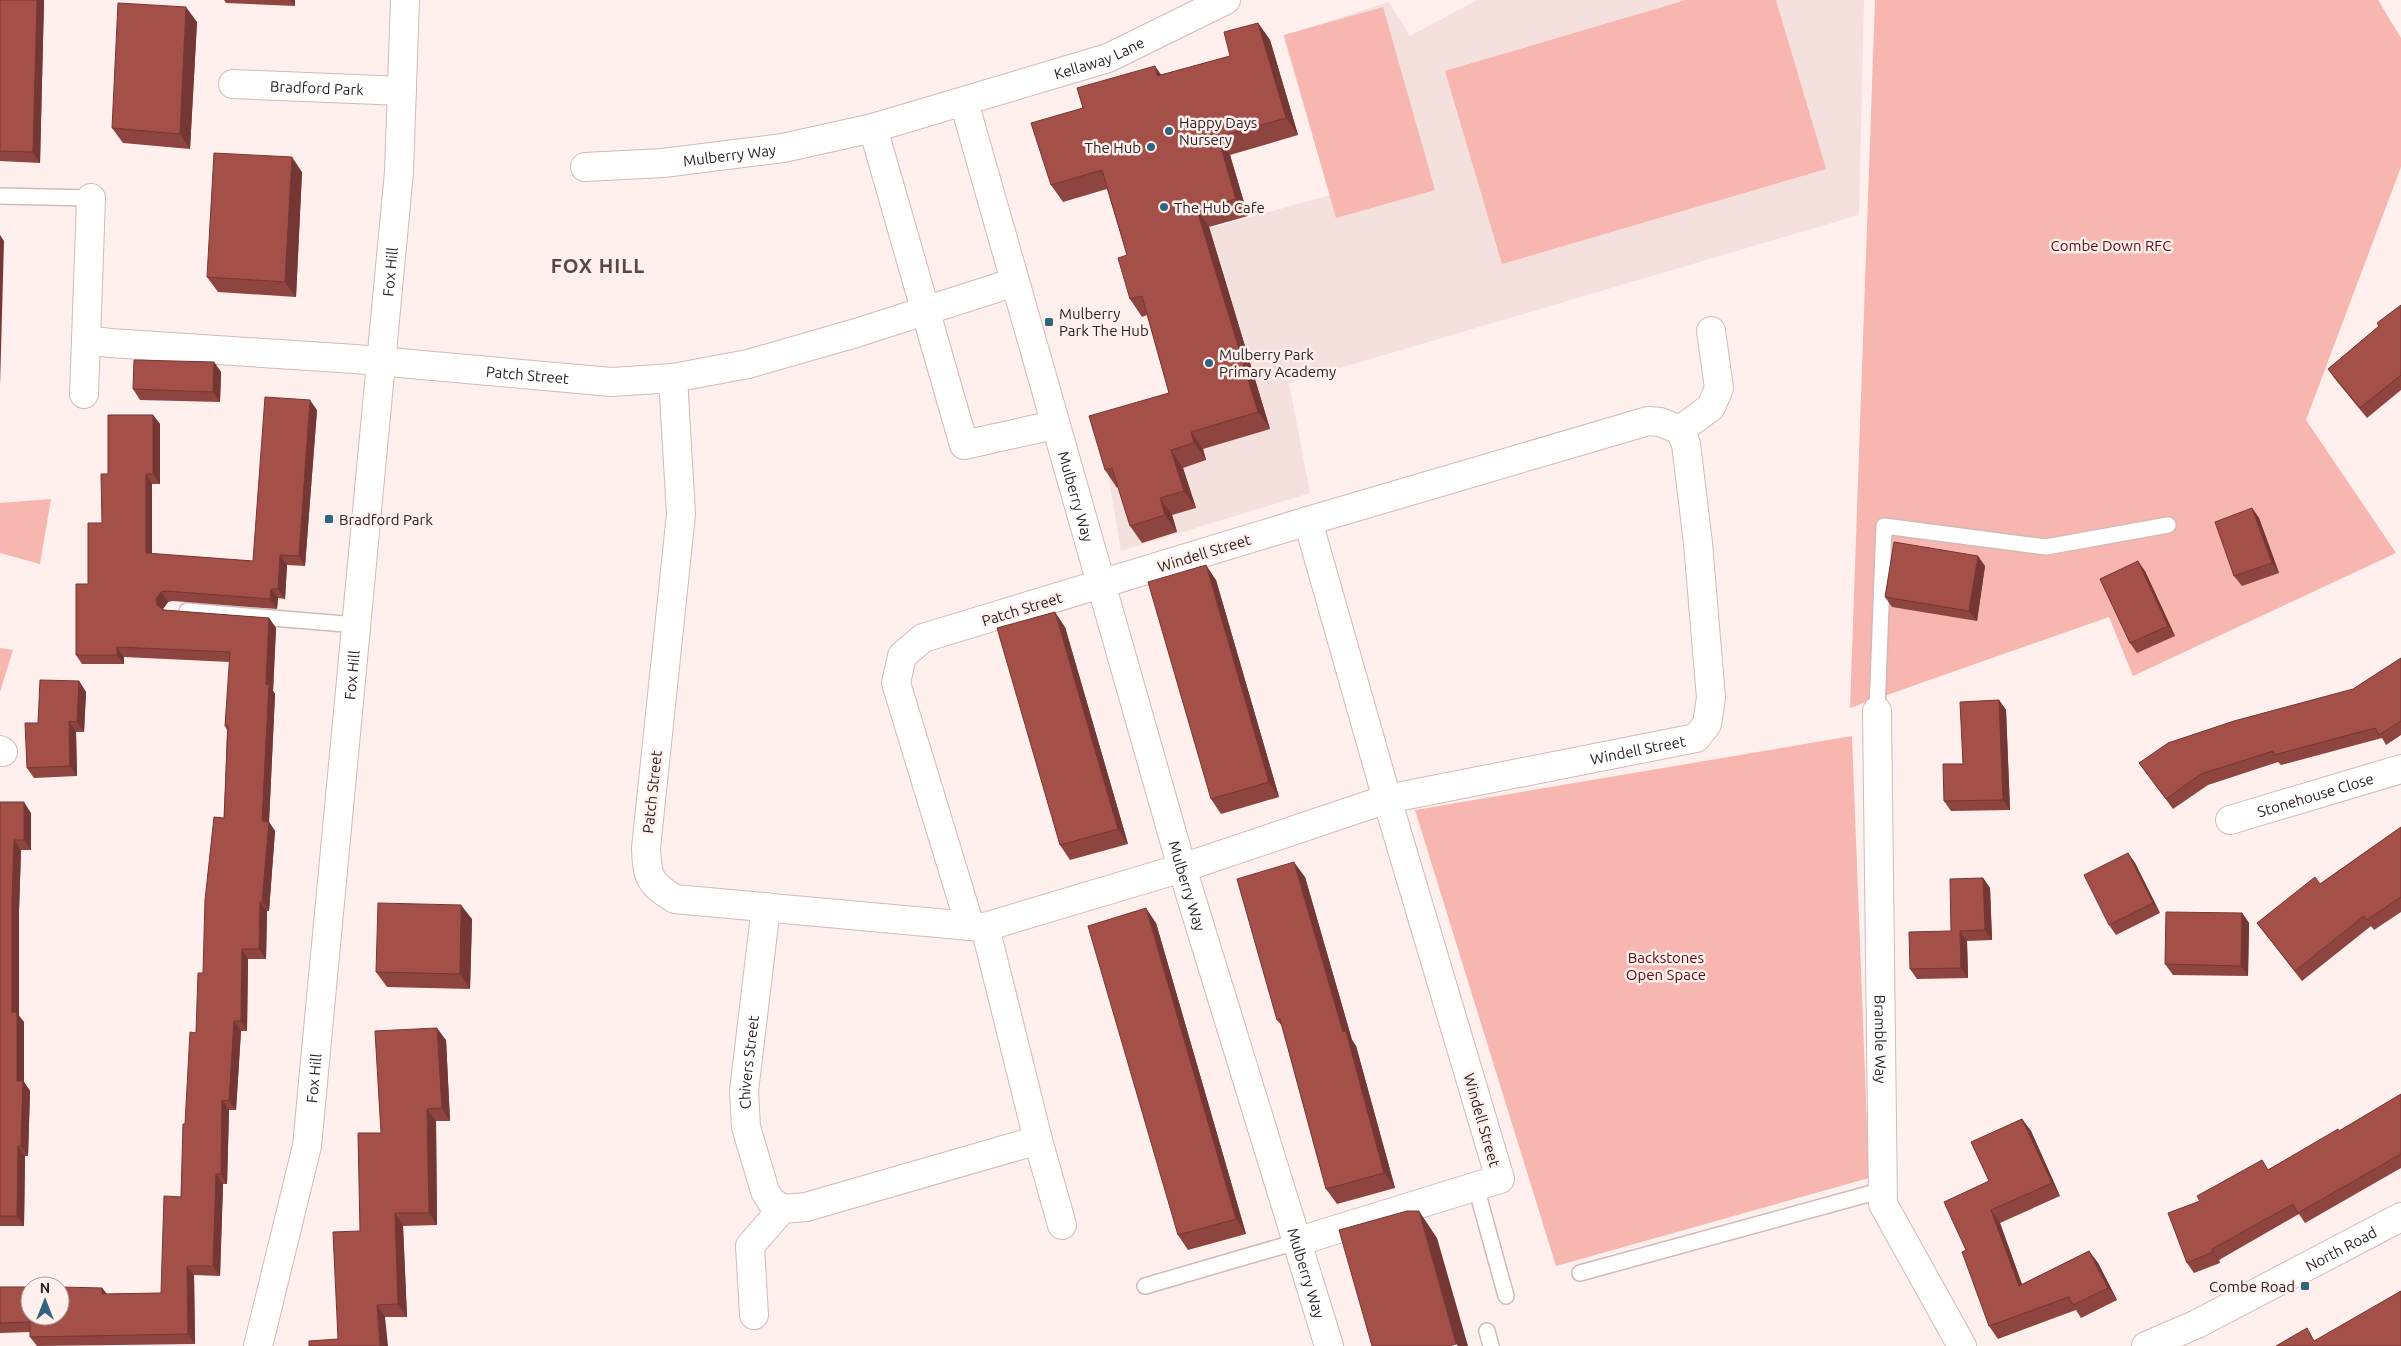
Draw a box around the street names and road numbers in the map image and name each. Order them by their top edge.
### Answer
street label: Kellaway Lane [1052,33,1147,82]
street label: Bradford Park [270,77,365,98]
street label: Mulberry Way [682,140,777,169]
street label: Fox Hill [379,246,400,297]
street label: Patch Street [485,362,570,387]
street label: Mulberry Way [1055,449,1097,544]
street label: Windell Street [1155,531,1253,575]
street label: Patch Street [980,589,1064,629]
street label: Fox Hill [341,649,362,700]
street label: Windell Street [1589,732,1687,767]
street label: Patch Street [639,750,665,834]
street label: Stonehouse Close [2255,769,2375,820]
street label: Mulberry Way [1166,839,1209,933]
street label: Bramble Way [1872,994,1890,1083]
street label: Chivers Street [735,1014,761,1110]
street label: Fox Hill [303,1053,324,1104]
street label: Windell Street [1461,1071,1504,1169]
street label: North Road [2303,1223,2379,1274]
street label: Mulberry Way [1285,1226,1328,1320]

